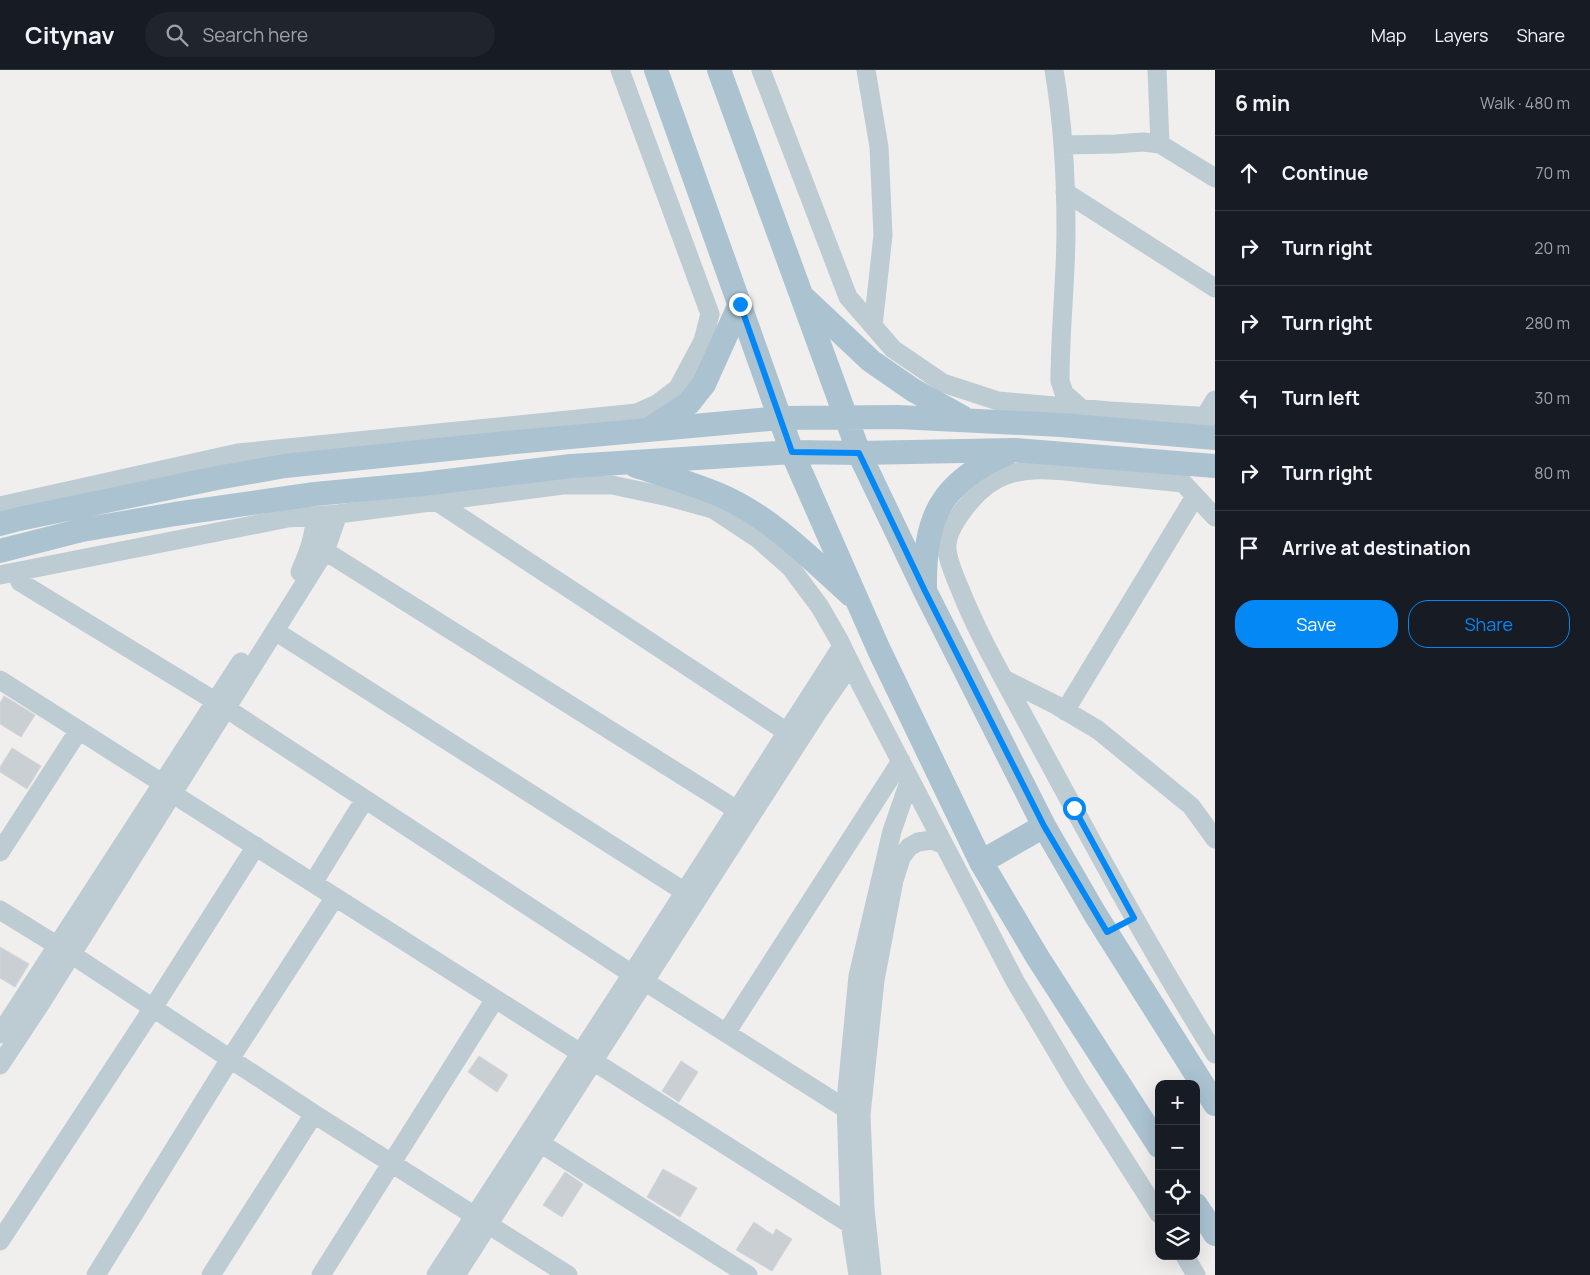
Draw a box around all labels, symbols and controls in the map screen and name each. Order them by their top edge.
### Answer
search box [145,12,495,57]
text: Citynav [25,18,115,51]
icon: search [163,21,191,49]
text: Search here [203,22,308,48]
text: Map [1371,23,1406,47]
text: Layers [1434,23,1488,47]
text: Share [1516,23,1565,47]
text: 6 min [1235,89,1290,117]
text: Walk · 480 m [1480,92,1570,114]
icon: ahead [1235,159,1263,187]
text: Continue [1282,160,1368,186]
text: 70 m [1535,162,1570,184]
icon: right [1235,234,1263,262]
text: Turn right [1282,235,1372,261]
text: 20 m [1534,237,1570,259]
route end [729,293,752,316]
icon: right [1235,309,1263,337]
text: Turn right [1282,310,1372,336]
text: 280 m [1525,312,1570,334]
icon: left [1235,384,1263,412]
text: Turn left [1282,385,1360,411]
text: 30 m [1535,387,1570,409]
icon: right [1235,459,1263,487]
text: Turn right [1282,460,1372,486]
text: 80 m [1534,462,1570,484]
icon: arrive [1235,534,1263,562]
text: Arrive at destination [1282,535,1471,561]
button: Save [1235,600,1398,648]
button: Share [1408,600,1570,648]
route start [1063,797,1086,820]
map controls [1155,1080,1200,1260]
button: + [1155,1080,1200,1125]
button: − [1155,1125,1200,1170]
button: locate [1155,1170,1200,1215]
button: layers [1155,1215,1200,1260]

